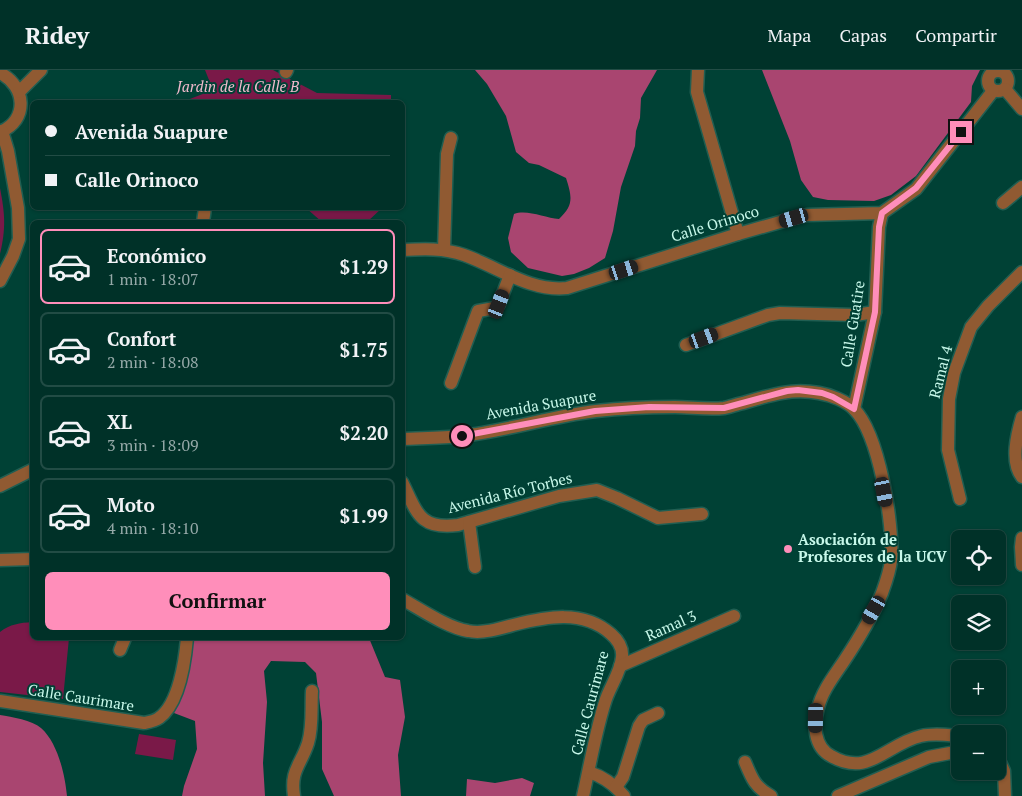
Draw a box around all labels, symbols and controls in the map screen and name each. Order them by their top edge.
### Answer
text: Ridey [25,19,89,51]
text: Mapa [767,23,811,47]
text: Capas [839,23,887,47]
text: Compartir [915,23,997,47]
park label: Jardin de la Calle B [176,76,299,96]
text: Avenida Suapure [75,119,228,144]
route end [950,121,972,143]
text: Calle Orinoco [75,167,198,192]
street label: Calle Orinoco [668,200,761,246]
car [777,207,810,229]
text: Económico [107,243,206,268]
icon: car [47,244,92,289]
text: $1.29 [339,254,388,279]
car [607,258,640,282]
text: 1 min · 18:07 [107,268,199,290]
street label: Calle Guatire [835,279,869,369]
car [486,287,511,321]
text: Confort [107,326,176,351]
car [687,326,720,350]
icon: car [47,327,92,372]
text: $1.75 [339,337,388,362]
street label: Ramal 4 [924,343,956,400]
text: 2 min · 18:08 [107,351,199,373]
street label: Avenida Suapure [484,384,598,424]
text: XL [107,409,132,434]
icon: car [47,410,92,455]
text: $2.20 [339,420,388,445]
route start [451,425,473,447]
text: 3 min · 18:09 [107,434,199,456]
street label: Avenida Río Torbes [445,467,574,517]
car [873,476,894,508]
text: Moto [107,492,155,517]
icon: car [47,493,92,538]
text: $1.99 [339,503,388,528]
text: 4 min · 18:10 [107,517,199,539]
place label: Asociación de Profesores de la UCV [798,529,948,566]
map controls [951,530,1006,780]
button: locate [951,530,1006,585]
marker: Asociación de Profesores de la UCV [782,543,794,555]
button: Confirmar [45,572,390,630]
car [860,593,887,627]
button: layers [951,595,1006,650]
street label: Ramal 3 [642,605,699,645]
street label: Calle Caurimare [565,648,613,757]
button: + [951,660,1006,715]
street label: Calle Caurimare [27,679,136,715]
car [808,703,823,733]
button: − [951,725,1006,780]

